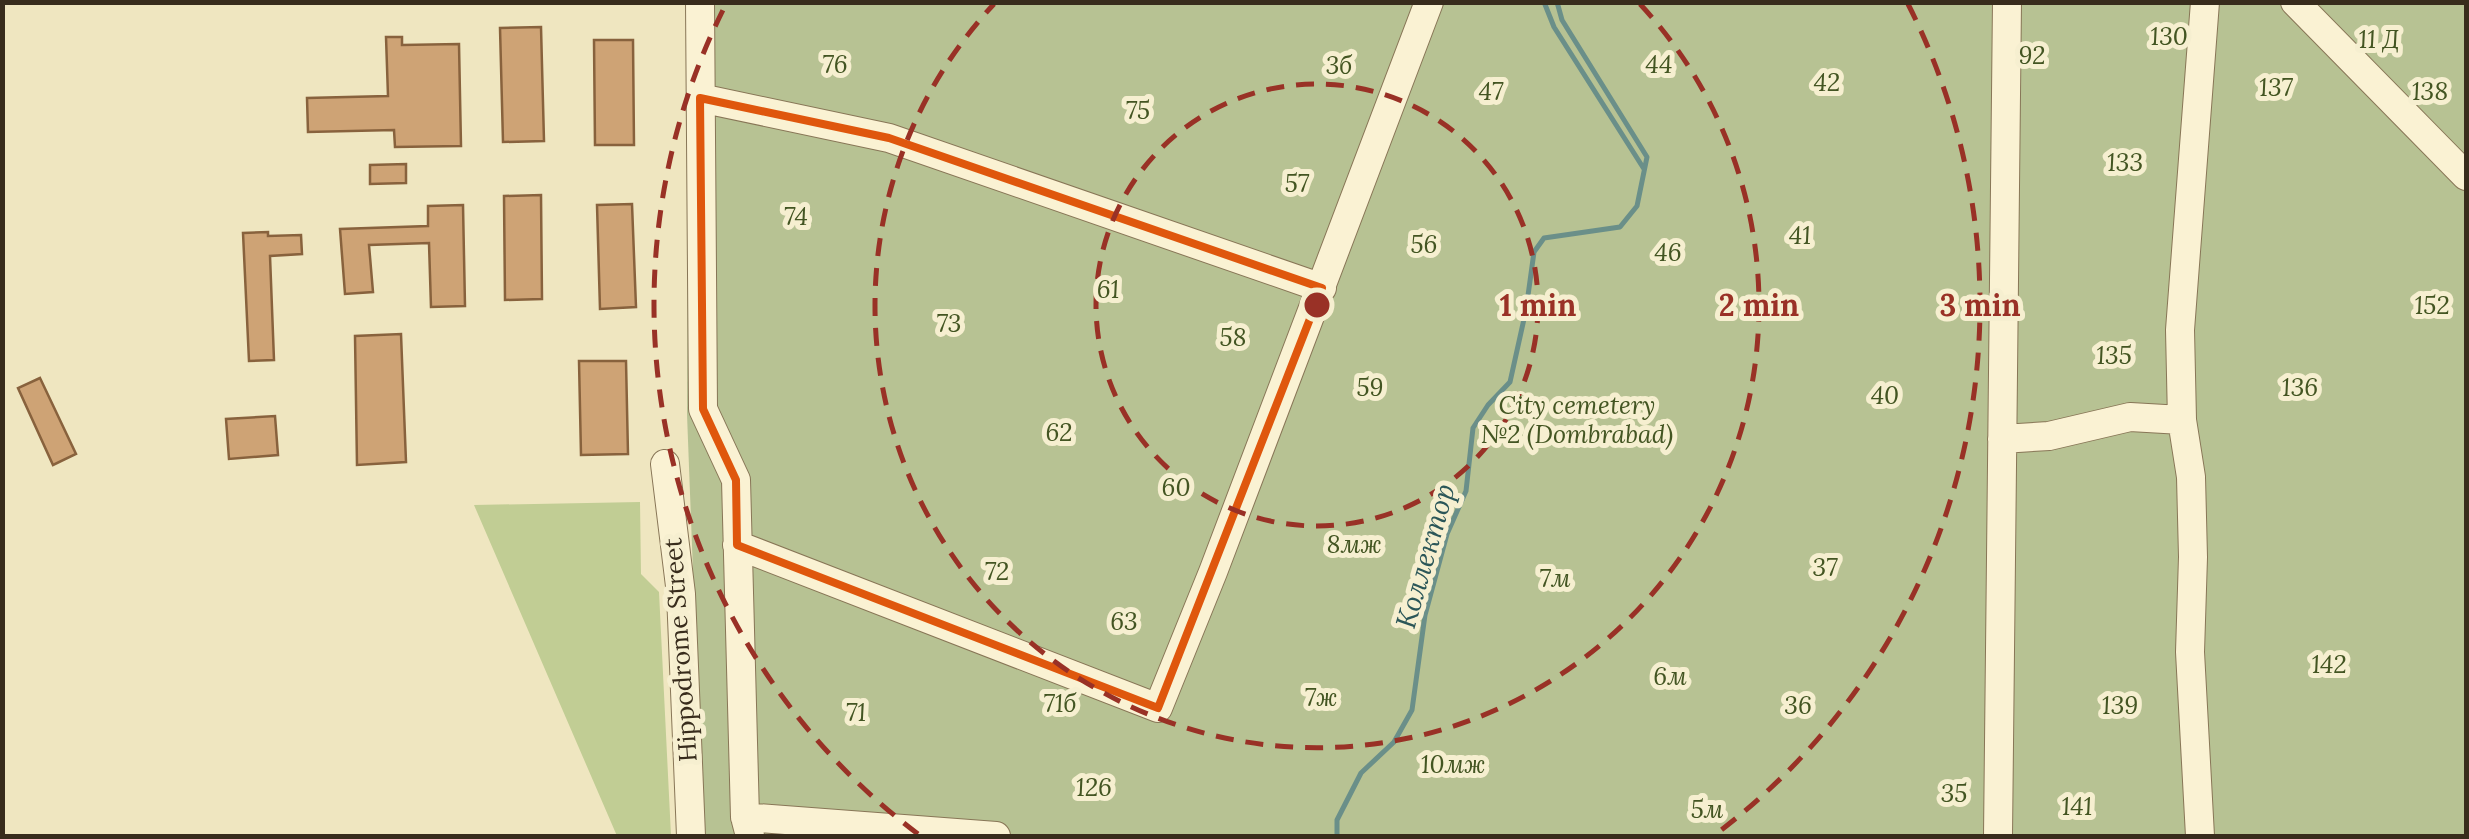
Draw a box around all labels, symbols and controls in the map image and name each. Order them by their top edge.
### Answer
park label: 130 [2150,20,2188,52]
park label: 11 Д [2358,23,2400,55]
park label: 92 [2019,39,2045,71]
park label: 76 [822,48,848,80]
park label: 44 [1646,48,1672,80]
park label: 3б [1326,49,1353,81]
park label: 42 [1814,66,1840,98]
park label: 137 [2259,71,2294,103]
park label: 47 [1479,75,1504,107]
park label: 138 [2412,75,2448,107]
park label: 75 [1126,94,1150,126]
park label: 133 [2107,146,2143,178]
park label: 57 [1285,167,1310,199]
park label: 74 [784,200,808,232]
park label: 41 [1789,219,1811,251]
park label: 56 [1411,228,1437,260]
park label: 46 [1654,236,1682,268]
park label: 61 [1097,273,1119,305]
text: 1 min [1500,286,1576,324]
text: 2 min [1719,286,1799,324]
text: 3 min [1939,286,2021,324]
centre of rings [1299,287,1335,323]
park label: 152 [2414,289,2450,321]
park label: 73 [937,307,961,339]
park label: 58 [1219,321,1247,353]
park label: 135 [2096,339,2132,371]
park label: 59 [1357,371,1383,403]
park label: 136 [2282,371,2318,403]
park label: 40 [1871,379,1899,411]
park label: City cemetery №2 (Dombrabad) [1481,389,1673,450]
park label: 62 [1046,416,1072,448]
park label: 60 [1162,471,1190,503]
water label: Коллектор [1387,479,1463,633]
park label: 8мж [1327,528,1381,560]
street label: Hippodrome Street [656,537,704,763]
park label: 37 [1813,551,1838,583]
park label: 72 [985,555,1009,587]
park label: 7м [1540,562,1571,594]
park label: 63 [1110,605,1138,637]
park label: 142 [2311,648,2347,680]
park label: 6м [1653,660,1687,692]
park label: 7ж [1305,681,1337,713]
park label: 71б [1043,687,1078,719]
park label: 36 [1784,689,1812,721]
park label: 139 [2102,689,2138,721]
park label: 71 [846,696,866,728]
park label: 10мж [1421,748,1485,780]
park label: 126 [1076,771,1112,803]
park label: 35 [1941,777,1967,809]
park label: 141 [2062,790,2092,822]
park label: 5м [1691,793,1724,825]

